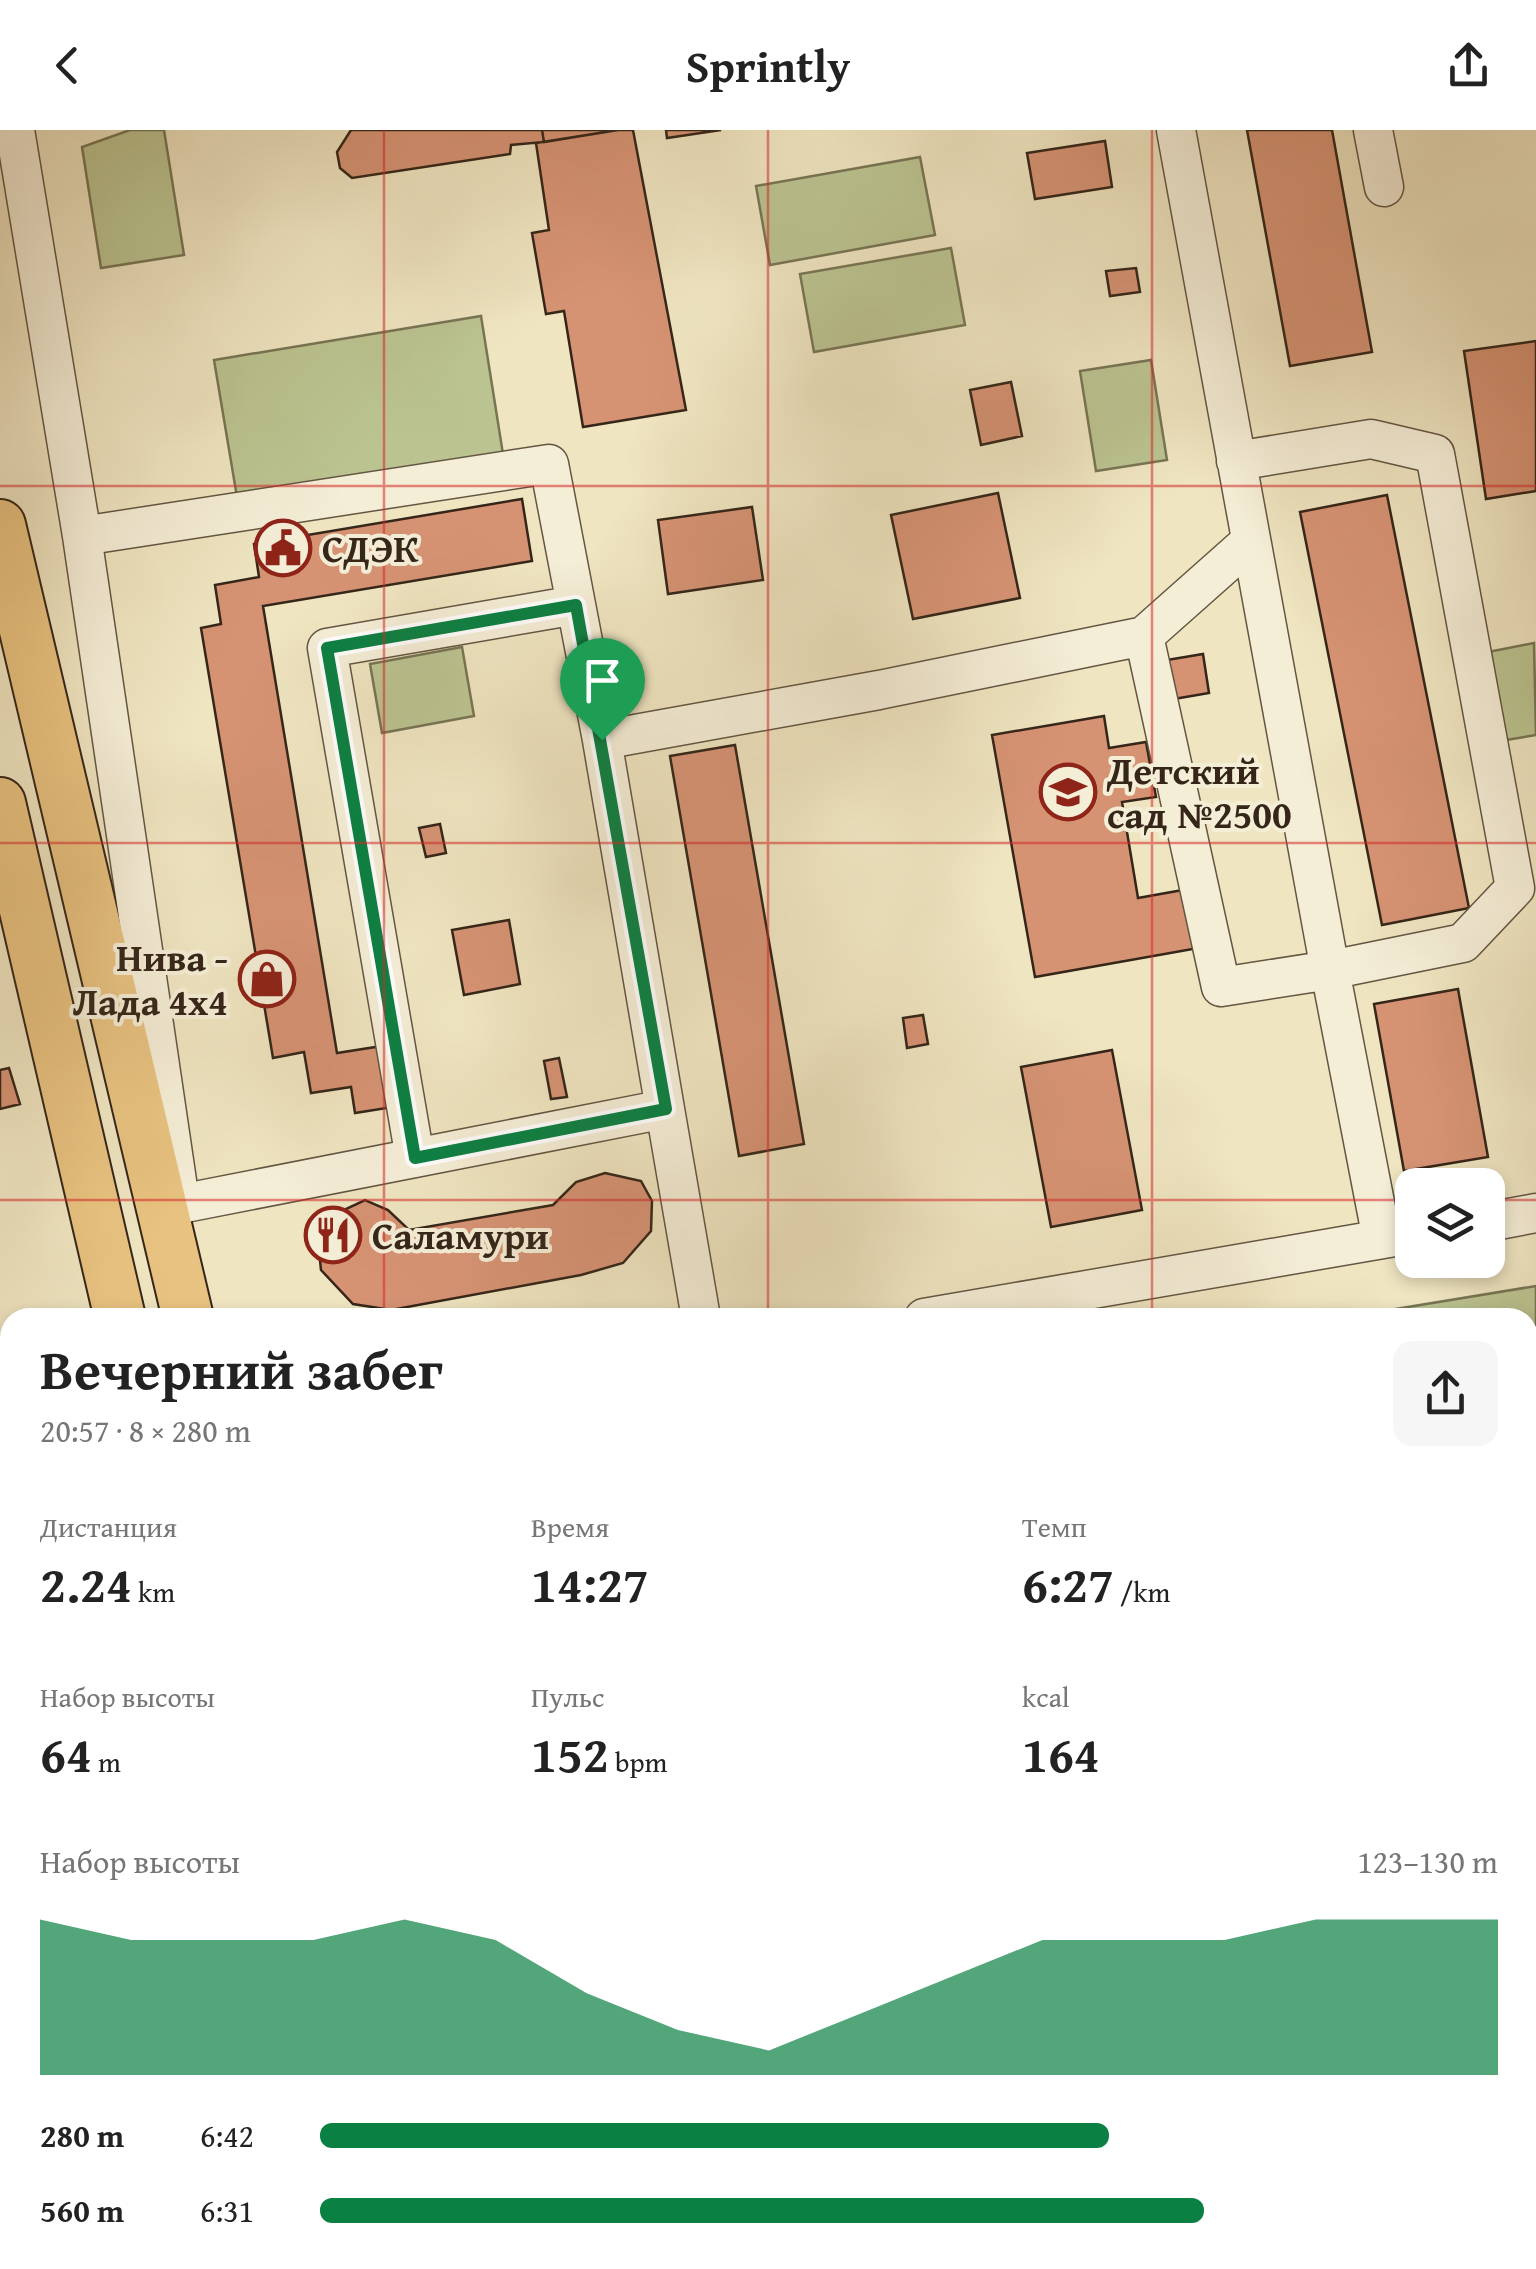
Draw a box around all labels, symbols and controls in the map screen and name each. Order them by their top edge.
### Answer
text: Sprintly [686,33,850,98]
icon: back [40,38,95,93]
icon: share [1441,38,1496,93]
public building icon: СДЭК [253,518,313,578]
place label: СДЭК [322,520,419,576]
pin [560,638,645,741]
icon: arrive [575,653,630,708]
place label: Детский сад №2500 [1106,742,1292,842]
school or university icon: Детский сад №2500 [1038,762,1098,822]
place label: Нива - Лада 4х4 [73,929,228,1029]
shop icon: Нива - Лада 4х4 [237,949,297,1009]
map controls [1395,1168,1505,1278]
button: layers [1395,1168,1505,1278]
restaurant icon: Саламури [303,1205,363,1265]
place label: Саламури [372,1207,549,1263]
text: Вечерний забег [40,1329,443,1409]
button: share [1393,1341,1498,1446]
text: 20:57 · 8 × 280 m [40,1407,251,1454]
text: Дистанция [40,1506,177,1547]
text: Время [531,1506,609,1547]
text: Темп [1022,1506,1087,1547]
text: 2.24 [40,1547,132,1620]
text: 14:27 [531,1547,649,1620]
text: 6:27 [1022,1547,1114,1620]
text: km [132,1571,175,1612]
text: /km [1114,1571,1170,1612]
text: Набор высоты [40,1676,215,1717]
text: Пульс [531,1676,604,1717]
text: kcal [1022,1676,1070,1717]
text: 64 [40,1717,92,1790]
text: 152 [531,1717,609,1790]
text: 164 [1022,1717,1100,1790]
text: m [92,1741,121,1782]
text: bpm [609,1741,667,1782]
text: Набор высоты [40,1838,240,1885]
text: 123–130 m [1357,1838,1498,1885]
text: 280 m [40,2112,124,2159]
text: 6:42 [200,2112,254,2159]
text: 560 m [40,2187,124,2234]
text: 6:31 [200,2187,254,2234]

